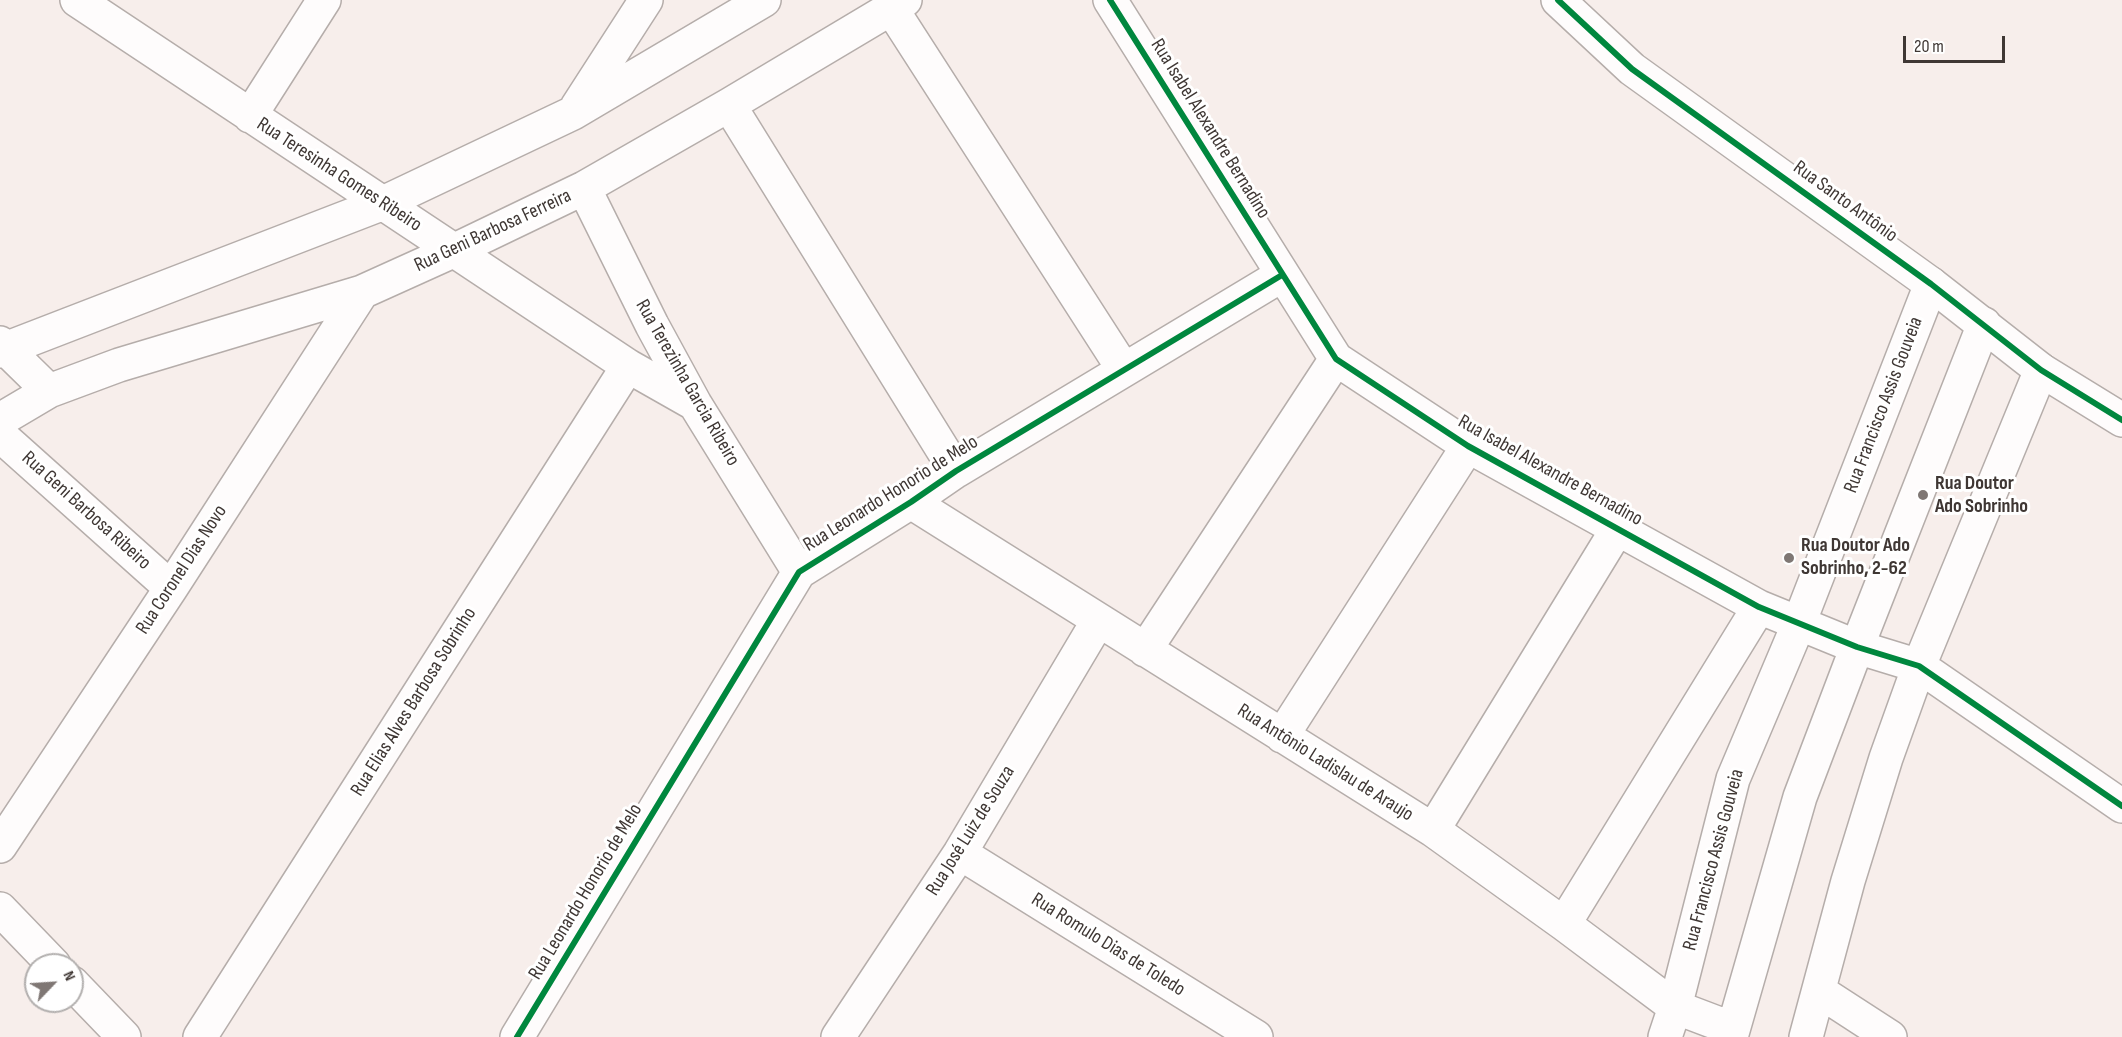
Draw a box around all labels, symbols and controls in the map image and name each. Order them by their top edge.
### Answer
scale bar [1906,24,2008,62]
street label: Rua Isabel Alexandre Bernadino [1145,35,1275,223]
text: 20 m [1914,36,1944,57]
street label: Rua Teresinha Gomes Ribeiro [252,113,426,237]
street label: Rua Santo Antônio [1788,156,1902,248]
street label: Rua Geni Barbosa Ferreira [411,184,575,278]
street label: Rua Terezinha Garcia Ribeiro [630,296,744,470]
street label: Rua Francisco Assis Gouveia [1839,314,1929,496]
street label: Rua Isabel Alexandre Bernadino [1453,410,1647,532]
street label: Rua Leonardo Honorio de Melo [799,430,983,558]
street label: Rua Geni Barbosa Ribeiro [16,447,156,575]
place label: Rua Doutor Ado Sobrinho [1935,472,2028,519]
marker: Rua Doutor Ado Sobrinho [1916,488,1930,502]
street label: Rua Coronel Dias Novo [131,501,233,639]
place label: Rua Doutor Ado Sobrinho, 2-62 [1801,534,1910,581]
marker: Rua Doutor Ado Sobrinho, 2-62 [1782,551,1796,565]
street label: Rua Elias Alves Barbosa Sobrinho [346,603,482,801]
street label: Rua Antônio Ladislau de Araujo [1232,699,1418,827]
street label: Rua José Luiz de Souza [921,762,1021,900]
street label: Rua Francisco Assis Gouveia [1678,767,1750,953]
street label: Rua Leonardo Honorio de Melo [524,800,648,984]
street label: Rua Romulo Dias de Toledo [1027,888,1189,1002]
north arrow [24,953,84,1013]
text: N [59,968,79,984]

